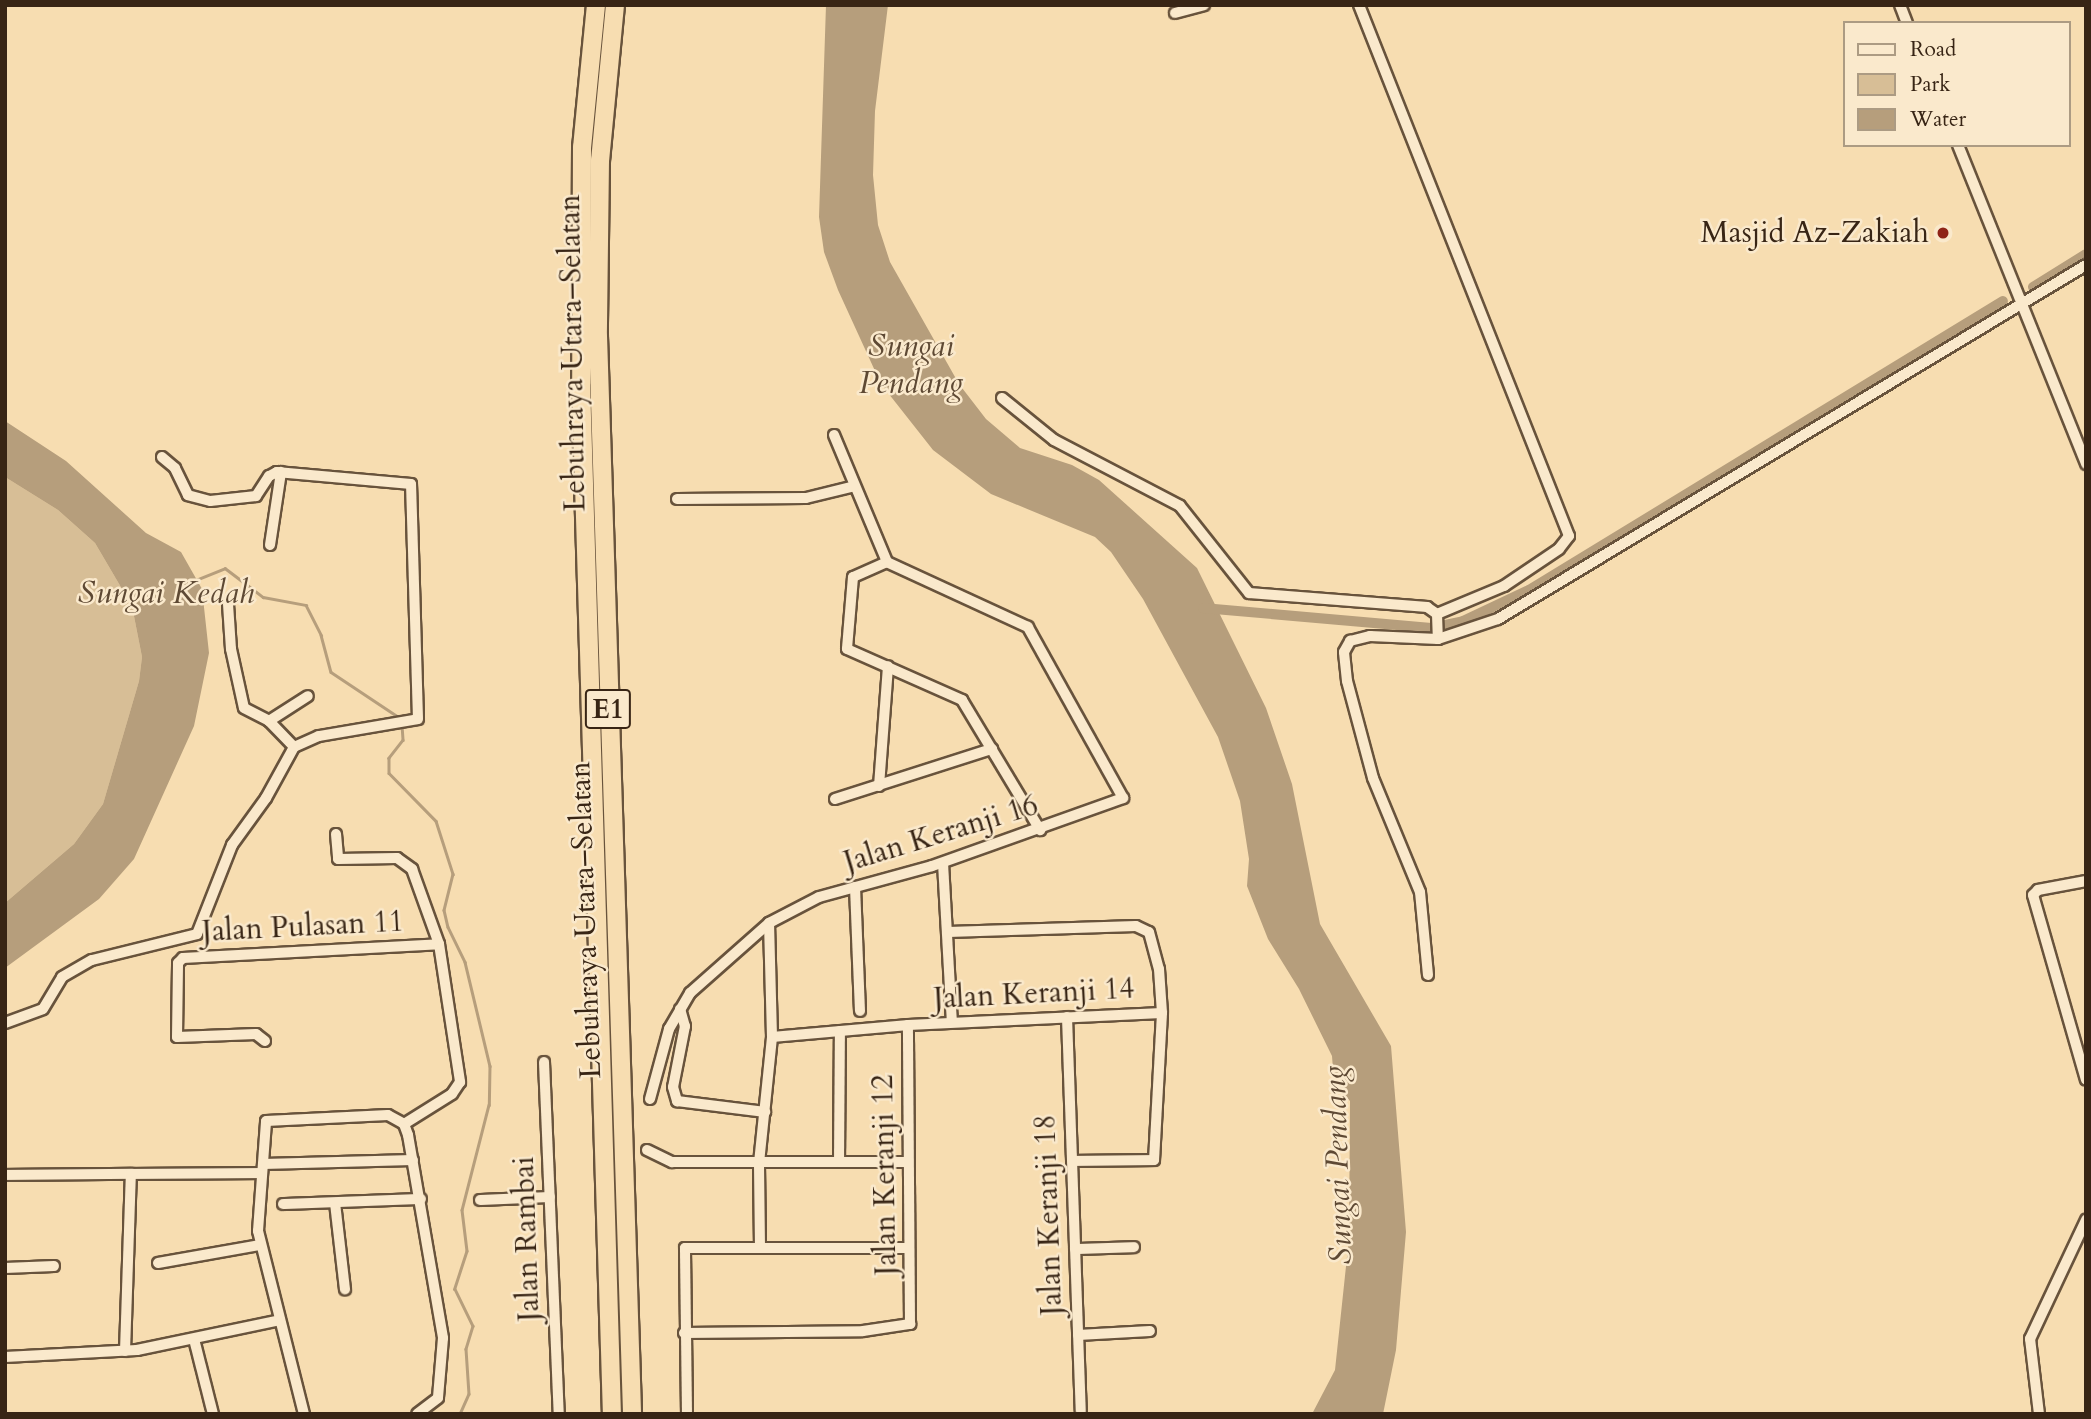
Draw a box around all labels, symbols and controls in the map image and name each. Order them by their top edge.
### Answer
legend [1842,21,2070,147]
text: Road [1910,35,1956,64]
text: Park [1910,70,1950,99]
text: Water [1910,105,1966,134]
street label: Lebuhraya Utara–Selatan [552,194,594,512]
place label: Masjid Az-Zakiah [1700,215,1929,251]
marker: Masjid Az-Zakiah [1935,225,1951,241]
water label: Sungai Pendang [859,328,963,403]
water label: Sungai Kedah [78,574,254,612]
road number: E1 [584,684,632,734]
street label: Lebuhraya Utara–Selatan [562,761,610,1079]
street label: Jalan Keranji 16 [839,787,1043,881]
street label: Jalan Pulasan 11 [201,904,405,950]
street label: Jalan Keranji 14 [932,971,1136,1017]
water label: Sungai Pendang [1315,1065,1361,1265]
street label: Jalan Keranji 12 [865,1074,905,1276]
street label: Jalan Keranji 18 [1027,1114,1071,1316]
street label: Jalan Rambai [506,1156,548,1322]

